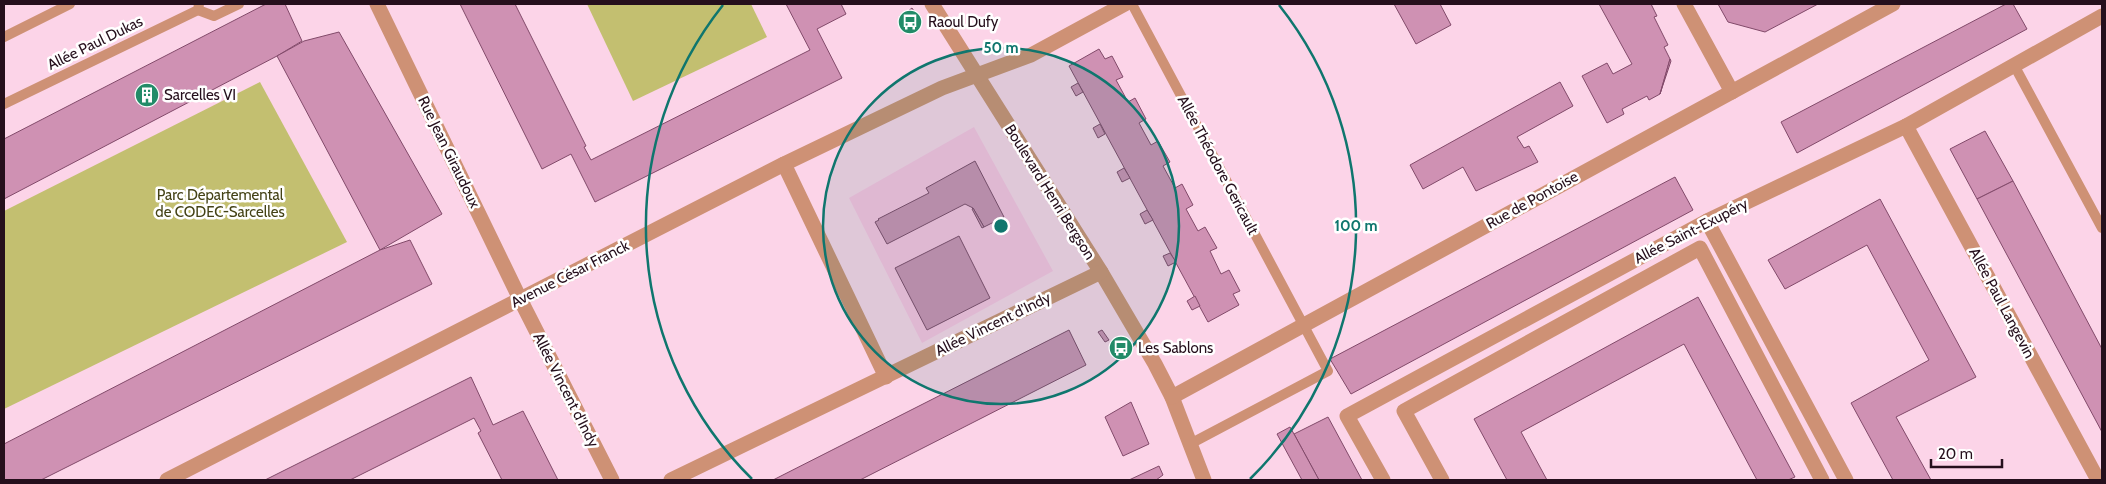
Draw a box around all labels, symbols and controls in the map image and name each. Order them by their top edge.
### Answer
bus stop icon: Raoul Dufy [897,9,923,35]
street label: Allée Paul Dukas [44,12,146,74]
place label: Raoul Dufy [928,13,999,31]
text: 50 m [983,39,1019,57]
building icon: Sarcelles VI [134,82,160,108]
place label: Sarcelles VI [164,86,236,104]
street label: Allée Théodore Gericault [1174,92,1262,238]
street label: Rue Jean Giraudoux [414,93,484,211]
street label: Boulevard Henri Bergson [1001,121,1099,263]
street label: Rue de Pontoise [1483,167,1581,233]
park label: Parc Départemental de CODEC-Sarcelles [155,186,285,221]
street label: Allée Saint-Exupéry [1631,194,1751,267]
centre of rings [992,217,1010,235]
text: 100 m [1334,217,1378,235]
street label: Avenue César Franck [508,236,632,312]
street label: Allée Paul Langevin [1965,245,2039,361]
street label: Allée Vincent d'Indy [932,288,1054,360]
street label: Allée Vincent d'Indy [529,330,603,451]
bus stop icon: Les Sablons [1108,335,1134,361]
place label: Les Sablons [1138,339,1213,357]
scale bar [1931,436,2002,468]
text: 20 m [1938,445,1973,463]

